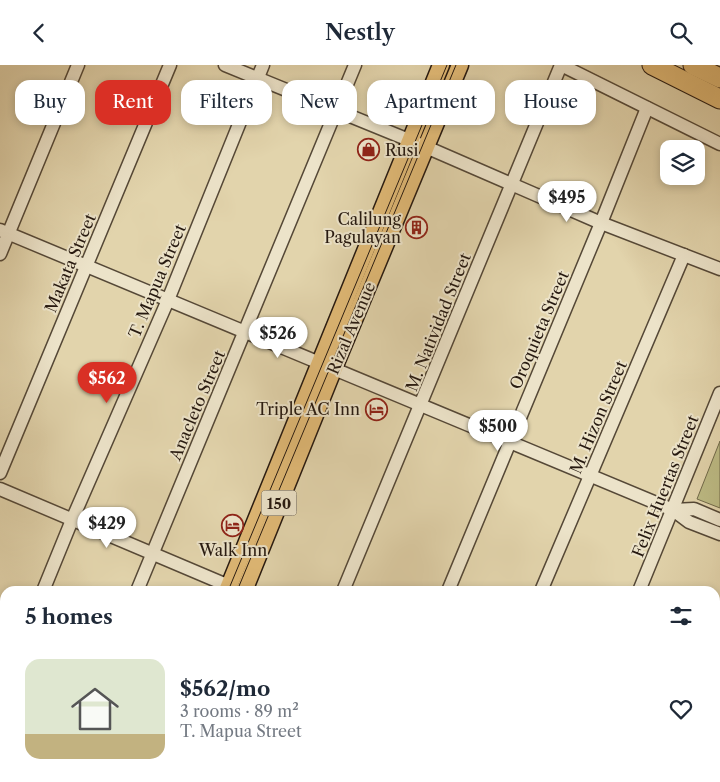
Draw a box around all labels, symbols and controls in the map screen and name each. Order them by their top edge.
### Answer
icon: back [25,19,53,47]
text: Nestly [325,19,395,46]
icon: search [667,19,695,47]
chip: Buy [15,80,85,125]
chip: Rent [95,80,171,125]
chip: Filters [181,80,272,125]
chip: New [282,80,357,125]
chip: Apartment [367,80,495,125]
chip: House [505,80,596,125]
shop icon: Rusi [357,138,381,162]
place label: Rusi [385,140,419,160]
map controls [660,140,705,185]
button: layers [660,140,705,185]
pin: $495 [537,181,597,223]
text: $495 [549,187,585,207]
place label: Calilung Pagulayan [324,209,402,247]
street label: Makata Street [40,210,100,315]
building icon: Calilung Pagulayan [405,216,429,240]
street label: T. Mapua Street [124,221,190,341]
street label: M. Natividad Street [401,250,475,394]
street label: Oroquieta Street [505,268,573,392]
street label: Rizal Avenue [323,279,379,377]
pin: $526 [248,317,308,359]
text: $526 [260,323,296,343]
street label: Anacleto Street [164,347,229,464]
street label: M. Hizon Street [565,357,631,477]
pin: $562 [77,361,137,404]
text: $562 [89,368,125,388]
hotel icon: Triple AC Inn [364,397,388,421]
place label: Triple AC Inn [256,399,360,419]
pin: $500 [468,409,528,452]
street label: Felix Huertas Street [627,412,703,560]
text: $500 [479,416,517,436]
road number: 150 [262,491,296,515]
pin: $429 [77,507,137,549]
text: $429 [88,513,126,533]
hotel icon: Walk Inn [221,514,245,538]
place label: Walk Inn [198,540,267,560]
icon: filters [667,602,695,630]
text: 5 homes [25,604,113,629]
text: $562/mo [180,676,270,701]
icon: home [65,679,125,739]
icon: heart [667,695,695,723]
text: 3 rooms · 89 m² [180,701,299,721]
text: T. Mapua Street [180,721,302,741]

